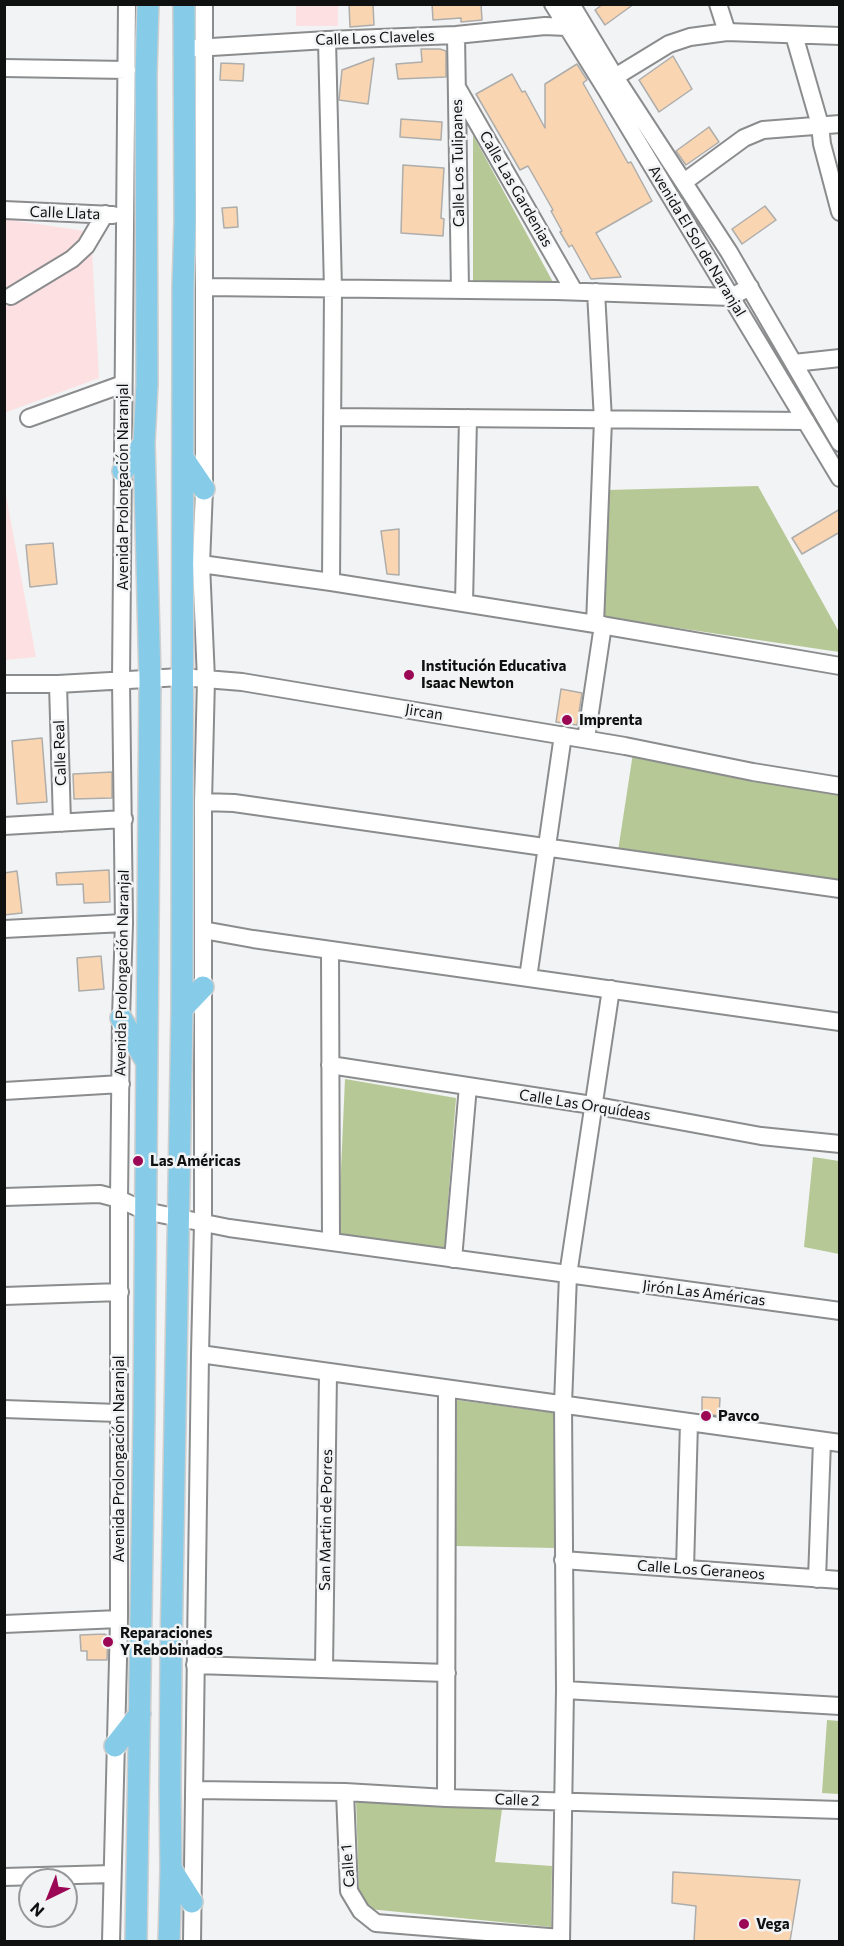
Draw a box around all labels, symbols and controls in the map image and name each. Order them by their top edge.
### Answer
street label: Calle Los Claveles [315,27,435,49]
street label: Calle Los Tulipanes [448,99,468,227]
street label: Calle Las Gardenias [475,128,557,250]
street label: Avenida El Sol de Naranjal [645,162,749,320]
street label: Calle Llata [29,203,101,223]
street label: Avenida Prolongación Naranjal [114,384,132,590]
place label: Institución Educativa Isaac Newton [421,657,567,692]
marker: Institución Educativa Isaac Newton [402,668,416,682]
street label: Jircan [404,700,444,724]
place label: Imprenta [579,711,642,729]
marker: Imprenta [560,713,574,727]
street label: Calle Real [50,720,70,786]
street label: Avenida Prolongación Naranjal [111,869,133,1077]
street label: Calle Las Orquídeas [518,1086,652,1124]
place label: Las Américas [150,1152,241,1170]
marker: Las Américas [131,1154,145,1168]
street label: Jirón Las Américas [641,1277,767,1309]
street label: Avenida Prolongación Naranjal [110,1356,128,1562]
place label: Pavco [718,1407,760,1425]
marker: Pavco [699,1409,713,1423]
street label: San Martin de Porres [316,1449,336,1591]
street label: Calle Los Geraneos [636,1557,766,1583]
place label: Reparaciones Y Rebobinados [120,1624,223,1659]
marker: Reparaciones Y Rebobinados [101,1635,115,1649]
street label: Calle 2 [494,1790,540,1810]
street label: Calle 1 [337,1844,359,1888]
north arrow [18,1868,78,1928]
text: N [26,1899,48,1921]
place label: Vega [756,1915,790,1933]
marker: Vega [737,1917,751,1931]

